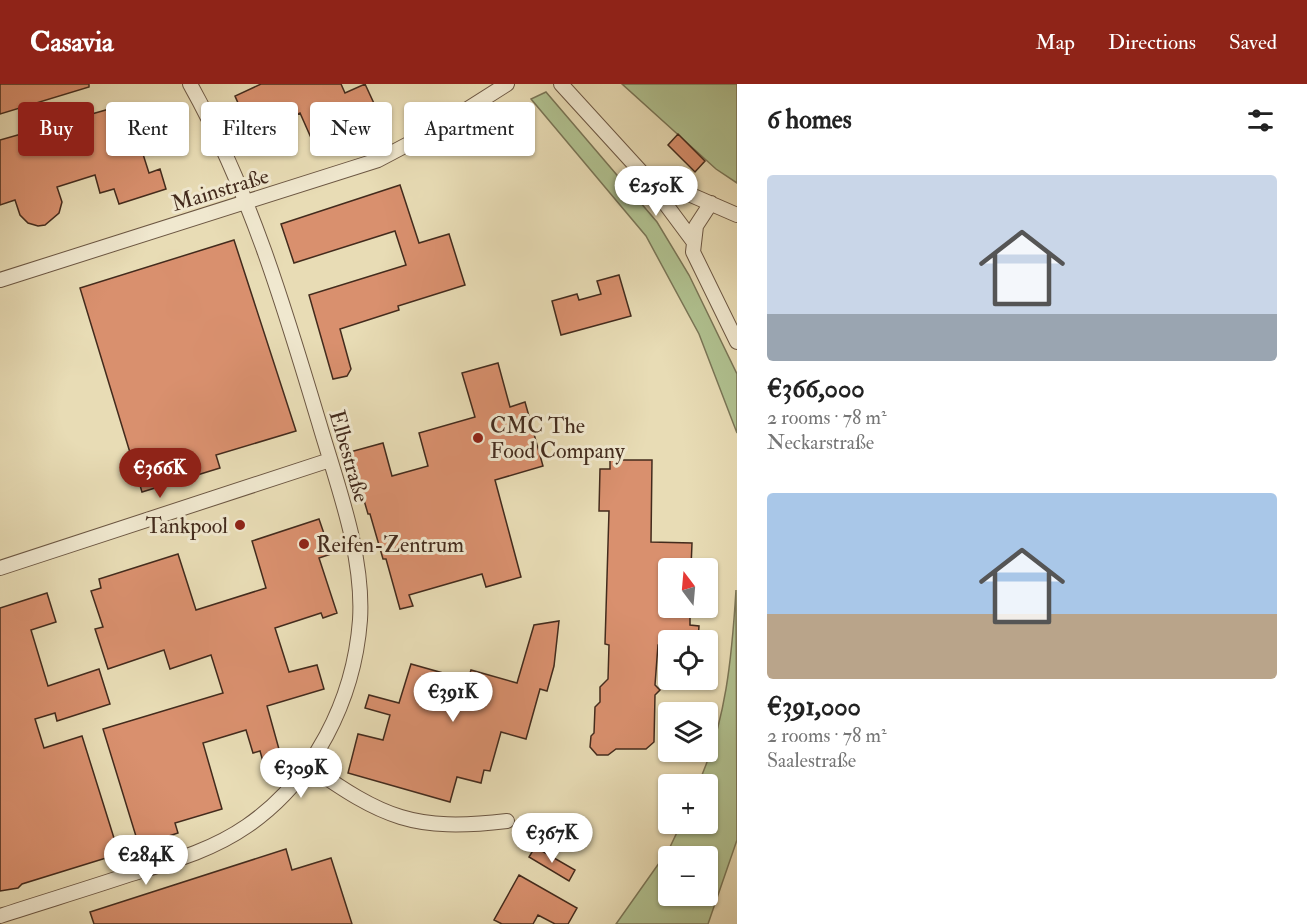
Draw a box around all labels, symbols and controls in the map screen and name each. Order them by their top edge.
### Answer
text: Casavia [30,25,114,60]
text: Map [1035,29,1075,56]
text: Directions [1108,29,1196,56]
text: Saved [1229,29,1277,56]
chip: Buy [18,102,94,156]
chip: Rent [106,102,189,156]
chip: Filters [201,102,298,156]
chip: New [310,102,392,156]
chip: Apartment [404,102,535,156]
text: 6 homes [767,104,852,136]
icon: filters [1244,104,1277,137]
street label: Mainstraße [168,162,272,218]
pin: €250K [614,166,698,217]
text: €250K [629,173,683,198]
icon: home [968,214,1076,322]
text: €366,000 [767,373,865,405]
text: 2 rooms · 78 m² [767,405,887,430]
street label: Elbestraße [323,407,376,505]
place label: CMC The Food Company [490,412,625,466]
text: Neckarstraße [767,430,874,455]
marker: CMC The Food Company [471,431,485,445]
pin: €366K [118,448,202,499]
text: €366K [133,455,187,480]
place label: Tankpool [146,512,228,541]
marker: Tankpool [233,518,247,532]
place label: Reifen-Zentrum [316,531,464,559]
icon: home [968,532,1076,640]
marker: Reifen-Zentrum [297,537,311,551]
north arrow [658,558,718,618]
map controls [658,558,718,906]
button: locate [658,630,718,690]
pin: €391K [411,672,495,723]
text: €391K [428,679,478,704]
text: €391,000 [767,691,861,723]
button: layers [658,702,718,762]
text: 2 rooms · 78 m² [767,723,887,748]
pin: €309K [259,748,343,799]
text: Saalestraße [767,748,856,773]
text: €309K [274,755,328,780]
button: + [658,774,718,834]
pin: €367K [510,813,594,864]
text: €367K [526,820,578,845]
pin: €284K [104,835,188,886]
text: €284K [118,842,174,867]
button: − [658,846,718,906]

